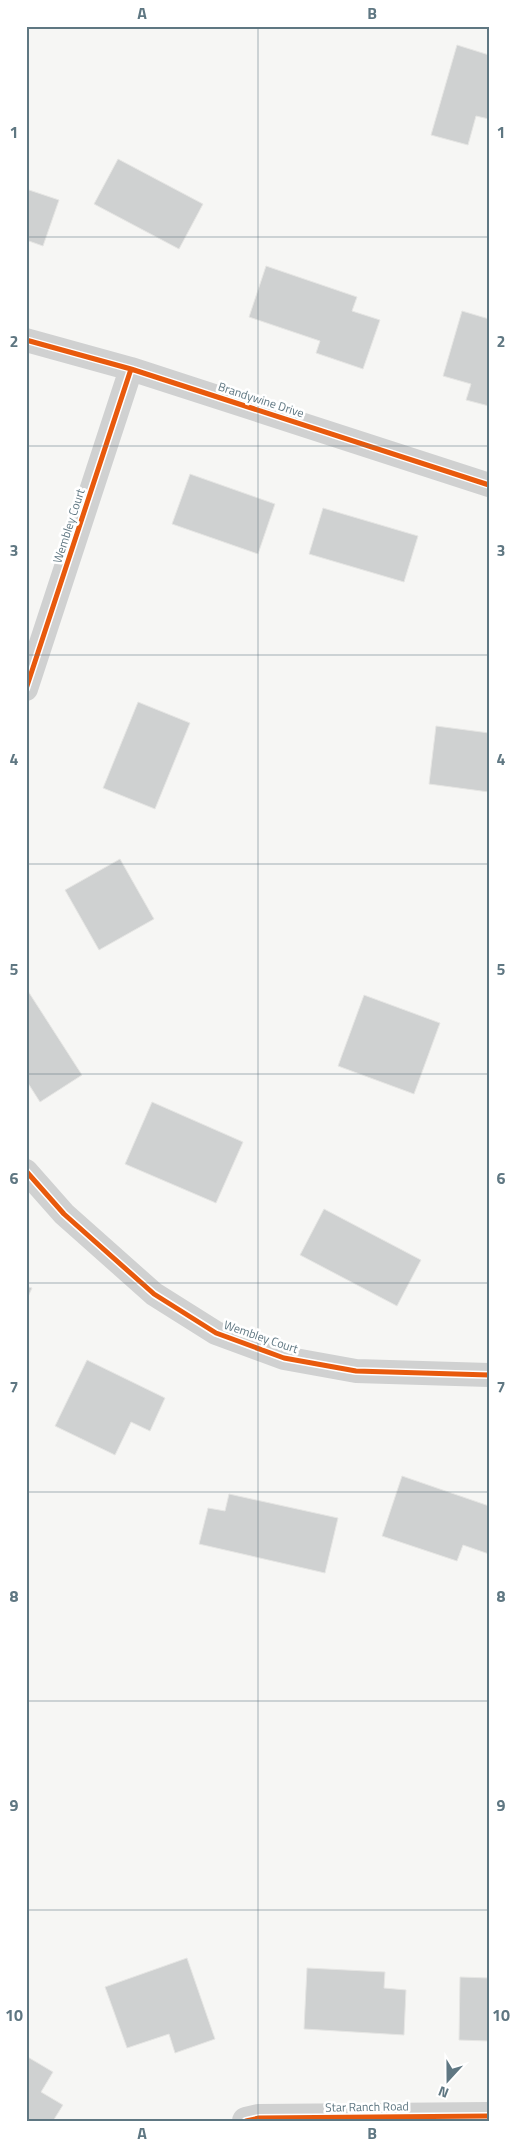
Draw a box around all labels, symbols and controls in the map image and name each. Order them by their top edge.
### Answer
text: A [137,1,147,25]
text: B [367,1,377,25]
text: 1 [10,120,18,144]
text: 1 [497,120,505,144]
text: 2 [10,329,18,353]
text: 2 [497,329,505,353]
street label: Brandywine Drive [216,377,307,422]
street label: Wembley Court [48,485,90,566]
text: 3 [10,538,18,562]
text: 3 [497,538,505,562]
text: 4 [10,747,19,771]
text: 4 [497,747,506,771]
text: 5 [10,957,19,981]
text: 5 [497,957,506,981]
text: 6 [10,1166,19,1190]
text: 6 [497,1166,506,1190]
street label: Wembley Court [221,1315,302,1358]
text: 7 [10,1375,18,1399]
text: 7 [497,1375,505,1399]
text: 8 [10,1584,19,1608]
text: 8 [497,1584,506,1608]
text: 9 [10,1793,19,1817]
text: 9 [497,1793,506,1817]
text: 10 [5,2003,23,2027]
text: 10 [492,2003,510,2027]
north arrow [422,2054,472,2104]
text: N [435,2081,451,2104]
street label: Star Ranch Road [325,2096,409,2117]
text: A [137,2121,147,2145]
text: B [367,2121,377,2145]

